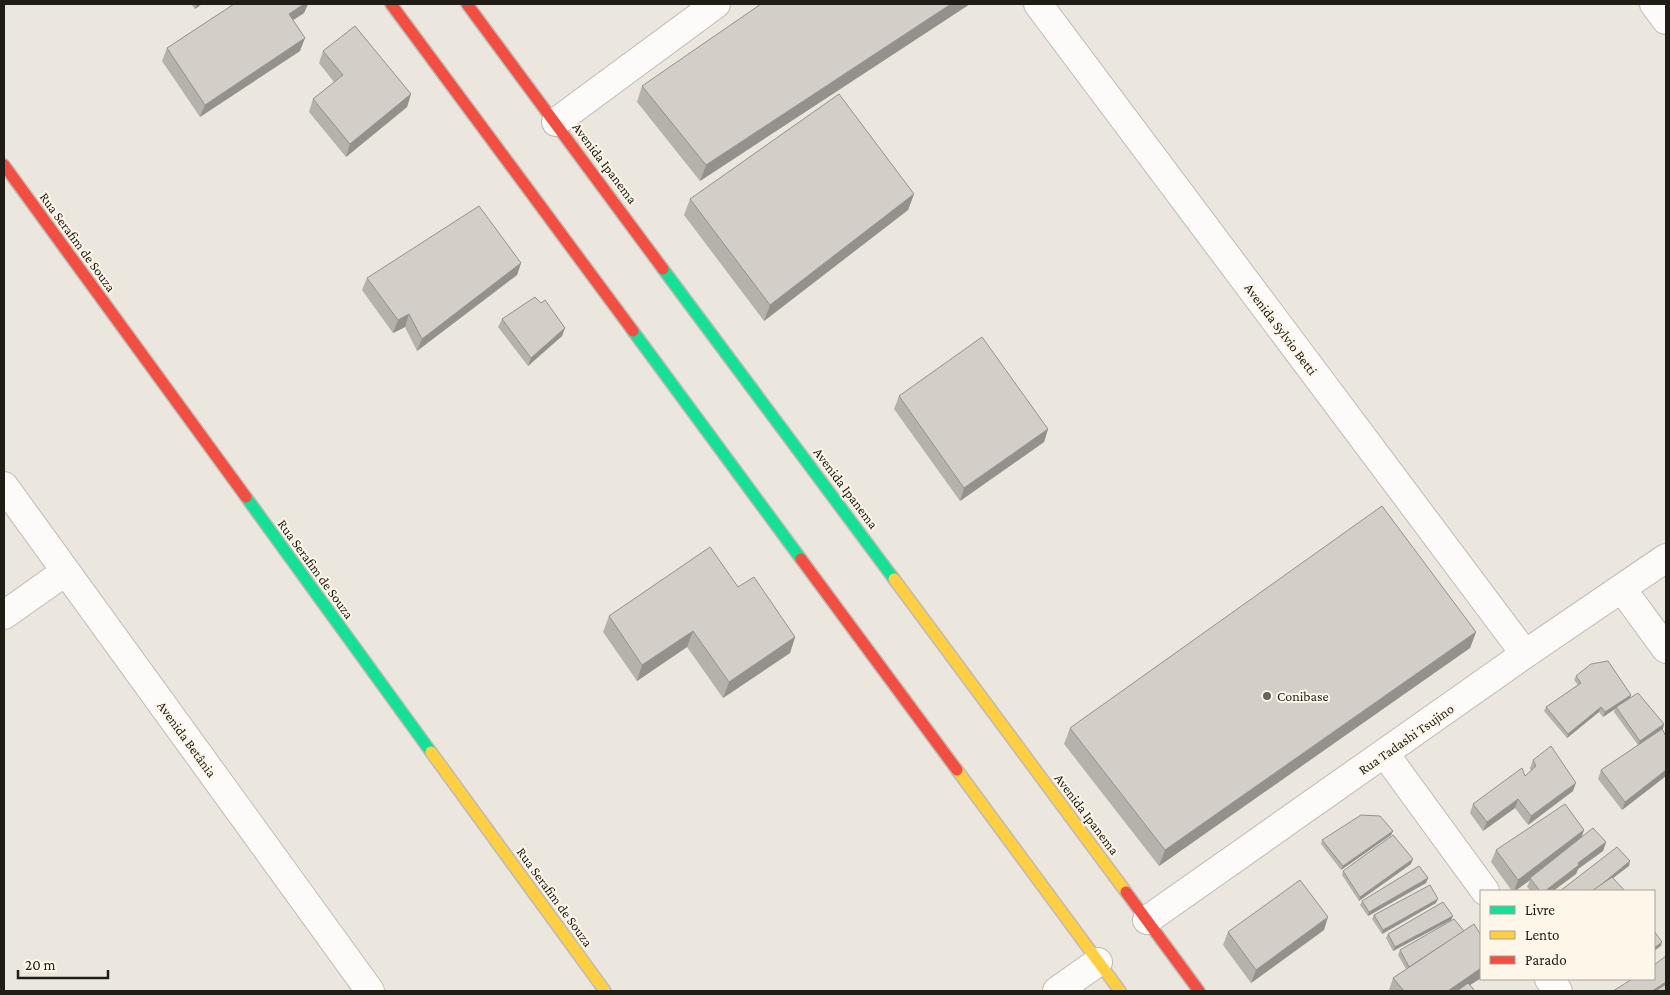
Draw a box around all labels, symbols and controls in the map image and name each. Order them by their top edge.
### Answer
street label: Avenida Ipanema [569,119,641,207]
street label: Rua Serafim de Souza [37,189,120,295]
street label: Avenida Sylvio Betti [1241,280,1321,378]
street label: Avenida Ipanema [810,444,882,532]
street label: Rua Serafim de Souza [275,516,358,622]
place label: Conibase [1277,688,1329,704]
marker: Conibase [1261,690,1273,702]
street label: Avenida Betânia [154,698,220,781]
street label: Rua Tadashi Tsujino [1355,700,1457,779]
street label: Avenida Ipanema [1051,770,1123,858]
street label: Rua Serafim de Souza [514,844,597,950]
legend [1480,890,1655,980]
text: Livre [1525,902,1555,918]
text: Lento [1525,927,1559,943]
scale bar [18,948,108,980]
text: Parado [1525,952,1567,968]
text: 20 m [25,957,56,973]

